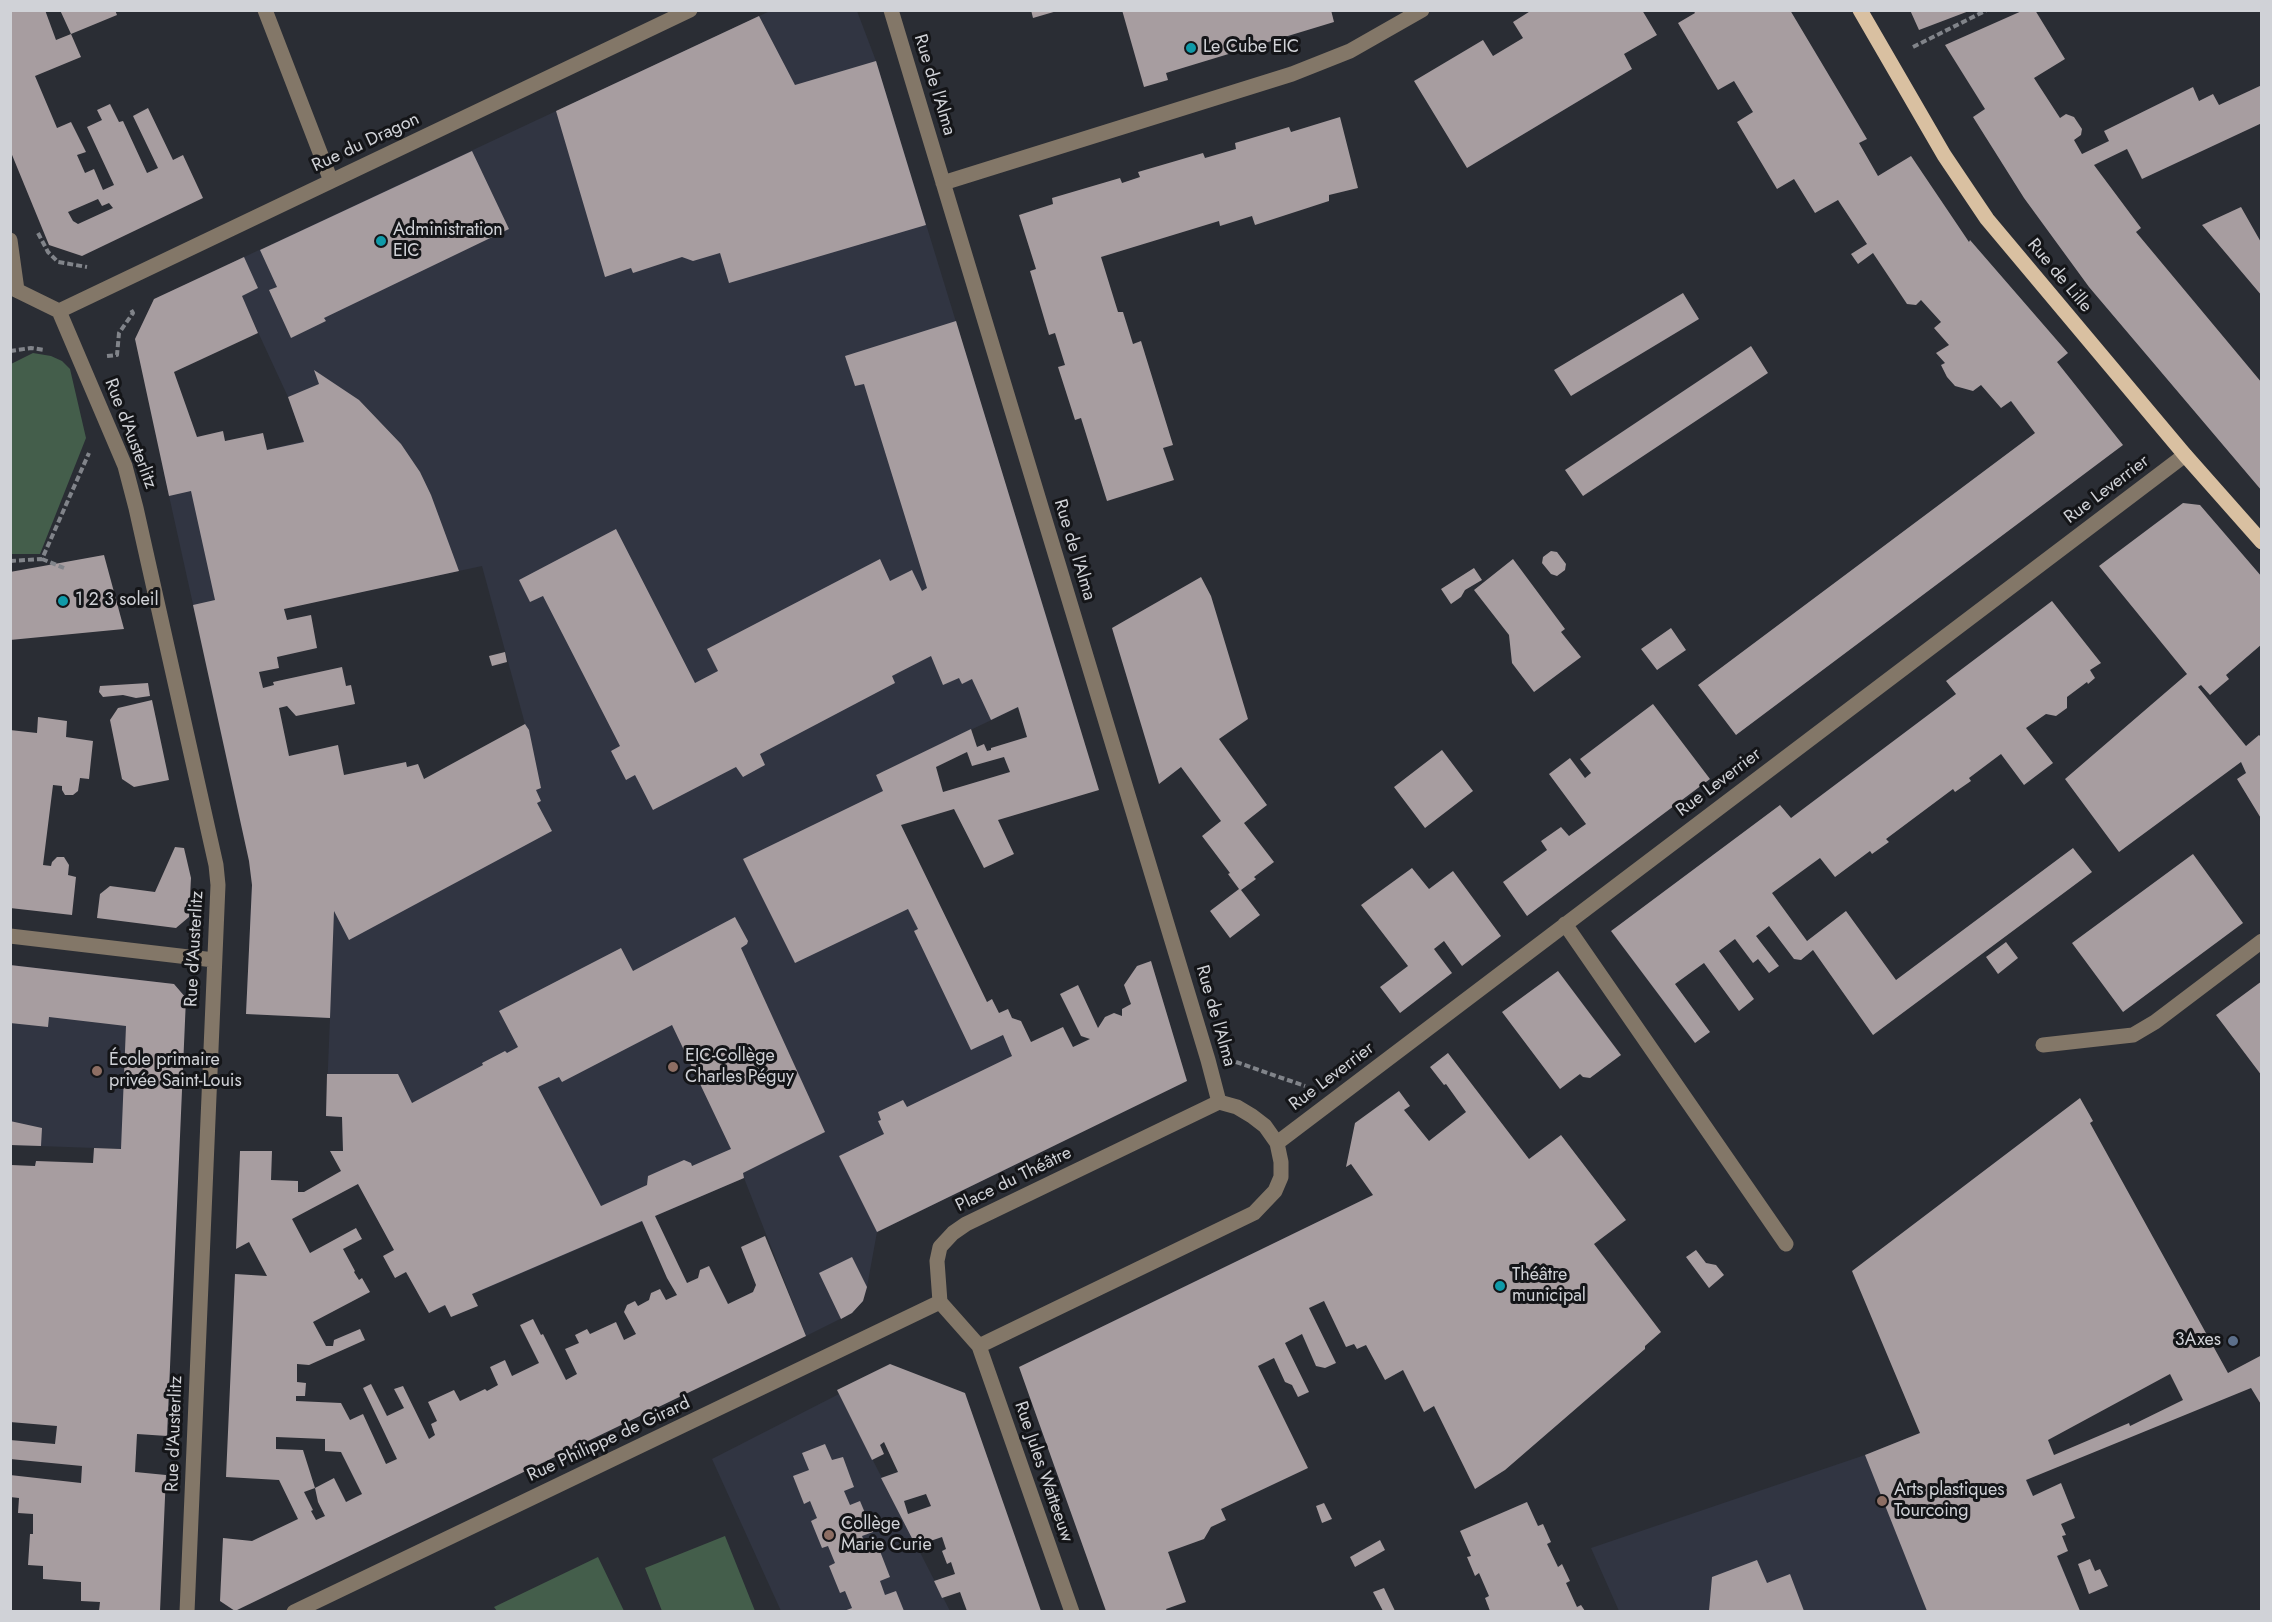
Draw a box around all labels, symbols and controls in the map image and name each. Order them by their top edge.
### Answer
street label: Rue de l'Alma [908,32,960,138]
place label: Le Cube EIC [1203,37,1299,59]
marker: Le Cube EIC [1184,41,1198,55]
street label: Rue du Dragon [309,109,423,177]
place label: Administration EIC [393,220,503,262]
marker: Administration EIC [374,234,388,248]
street label: Rue de Lille [2022,235,2096,317]
street label: Rue d'Austerlitz [99,376,161,492]
street label: Rue Leverrier [2060,451,2154,529]
street label: Rue de l'Alma [1048,497,1100,603]
place label: 1 2 3 soleil [75,590,159,612]
marker: 1 2 3 soleil [56,594,70,608]
street label: Rue Leverrier [1672,744,1766,822]
street label: Rue d'Austerlitz [181,890,209,1008]
street label: Rue de l'Alma [1190,963,1240,1069]
street label: Rue Leverrier [1285,1038,1379,1116]
place label: EIC-Collège Charles Péguy [685,1046,794,1088]
place label: École primaire privée Saint-Louis [109,1050,242,1092]
marker: EIC-Collège Charles Péguy [666,1060,680,1074]
marker: École primaire privée Saint-Louis [90,1064,104,1078]
street label: Place du Théâtre [952,1143,1076,1217]
place label: Théâtre municipal [1512,1265,1586,1308]
marker: Théâtre municipal [1493,1279,1507,1293]
place label: 3Axes [2175,1330,2221,1352]
marker: 3Axes [2226,1334,2240,1348]
street label: Rue d'Austerlitz [162,1376,188,1492]
street label: Rue Philippe de Girard [524,1393,694,1487]
street label: Rue Jules Watteeuw [1009,1399,1077,1545]
place label: Arts plastiques Tourcoing [1894,1480,2005,1522]
marker: Arts plastiques Tourcoing [1875,1494,1889,1508]
place label: Collège Marie Curie [841,1514,932,1556]
marker: Collège Marie Curie [822,1528,836,1542]

